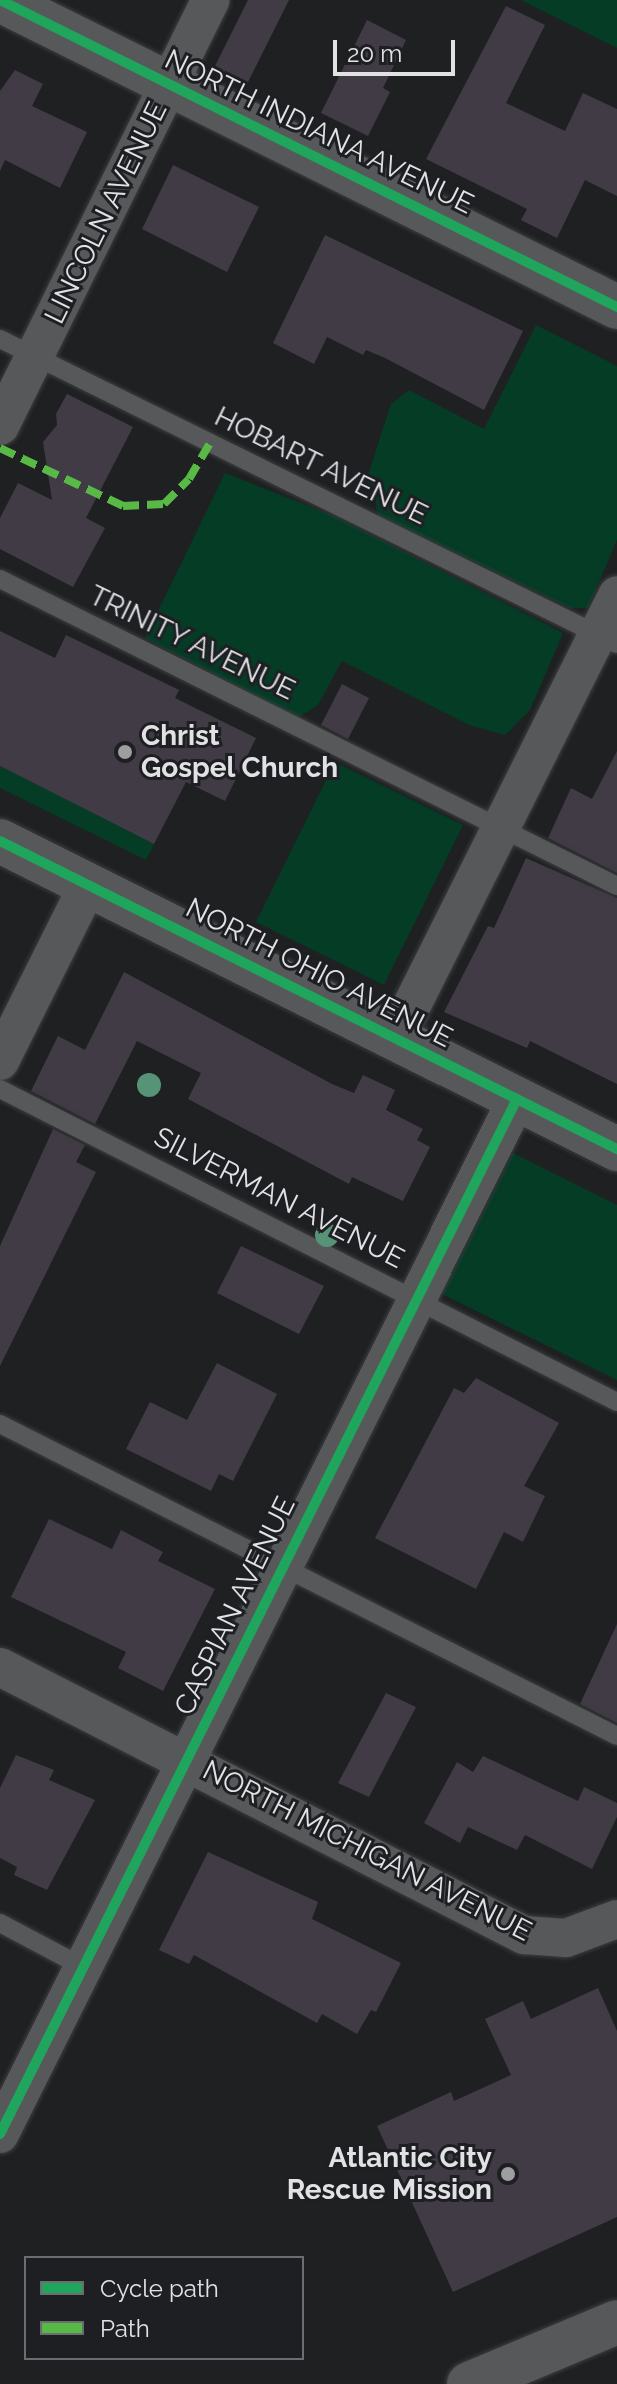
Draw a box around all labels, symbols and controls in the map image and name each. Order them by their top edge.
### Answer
scale bar [337,24,459,74]
text: 20 m [347,39,402,68]
street label: NORTH INDIANA AVENUE [158,42,480,222]
street label: LINCOLN AVENUE [38,96,174,330]
street label: HOBART AVENUE [208,400,434,532]
street label: TRINITY AVENUE [83,578,301,708]
place label: Christ Gospel Church [141,719,339,785]
marker: Christ Gospel Church [116,743,134,761]
street label: NORTH OHIO AVENUE [180,891,458,1055]
street label: SILVERMAN AVENUE [148,1120,410,1276]
street label: CASPIAN AVENUE [167,1491,303,1721]
street label: NORTH MICHIGAN AVENUE [197,1753,537,1949]
place label: Atlantic City Rescue Mission [287,2141,492,2207]
marker: Atlantic City Rescue Mission [499,2165,517,2183]
legend [24,2256,304,2360]
text: Cycle path [100,2274,219,2303]
text: Path [100,2314,150,2343]

